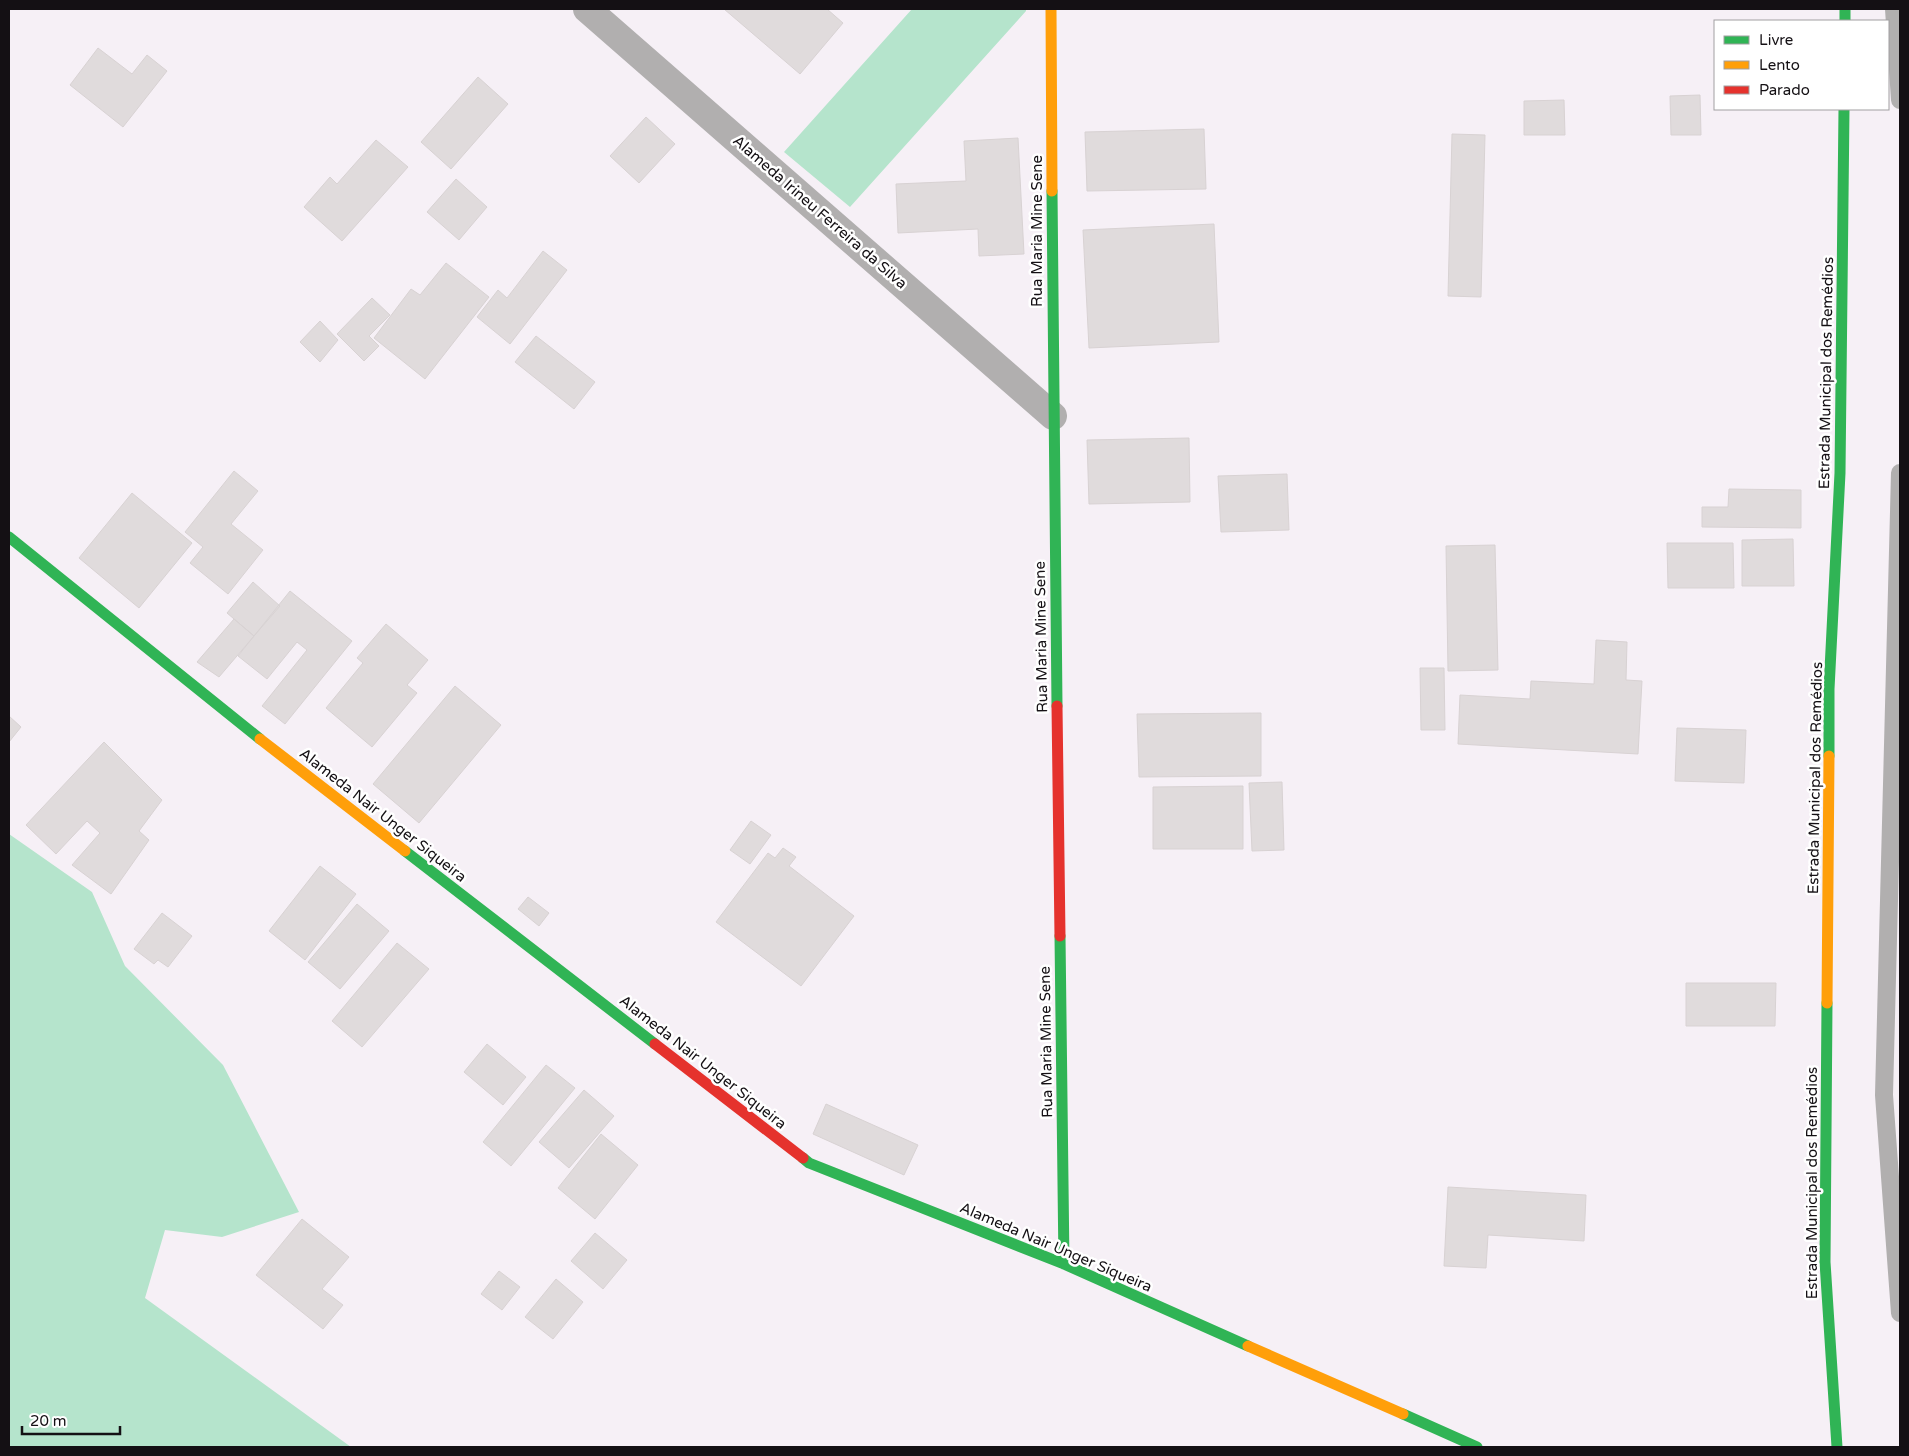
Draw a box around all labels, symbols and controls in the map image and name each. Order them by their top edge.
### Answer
legend [1714,20,1889,110]
text: Livre [1759,31,1793,49]
text: Lento [1759,56,1800,74]
text: Parado [1759,81,1810,99]
street label: Alameda Irineu Ferreira da Silva [729,131,911,293]
street label: Rua Maria Mine Sene [1028,155,1046,307]
street label: Estrada Municipal dos Remédios [1815,257,1837,489]
street label: Rua Maria Mine Sene [1031,561,1051,713]
street label: Estrada Municipal dos Remédios [1804,662,1826,894]
street label: Alameda Nair Unger Siqueira [296,744,470,886]
street label: Rua Maria Mine Sene [1036,966,1056,1118]
street label: Alameda Nair Unger Siqueira [616,991,790,1133]
street label: Estrada Municipal dos Remédios [1803,1067,1821,1299]
street label: Alameda Nair Unger Siqueira [957,1198,1155,1296]
scale bar [22,1404,120,1436]
text: 20 m [30,1412,67,1430]

